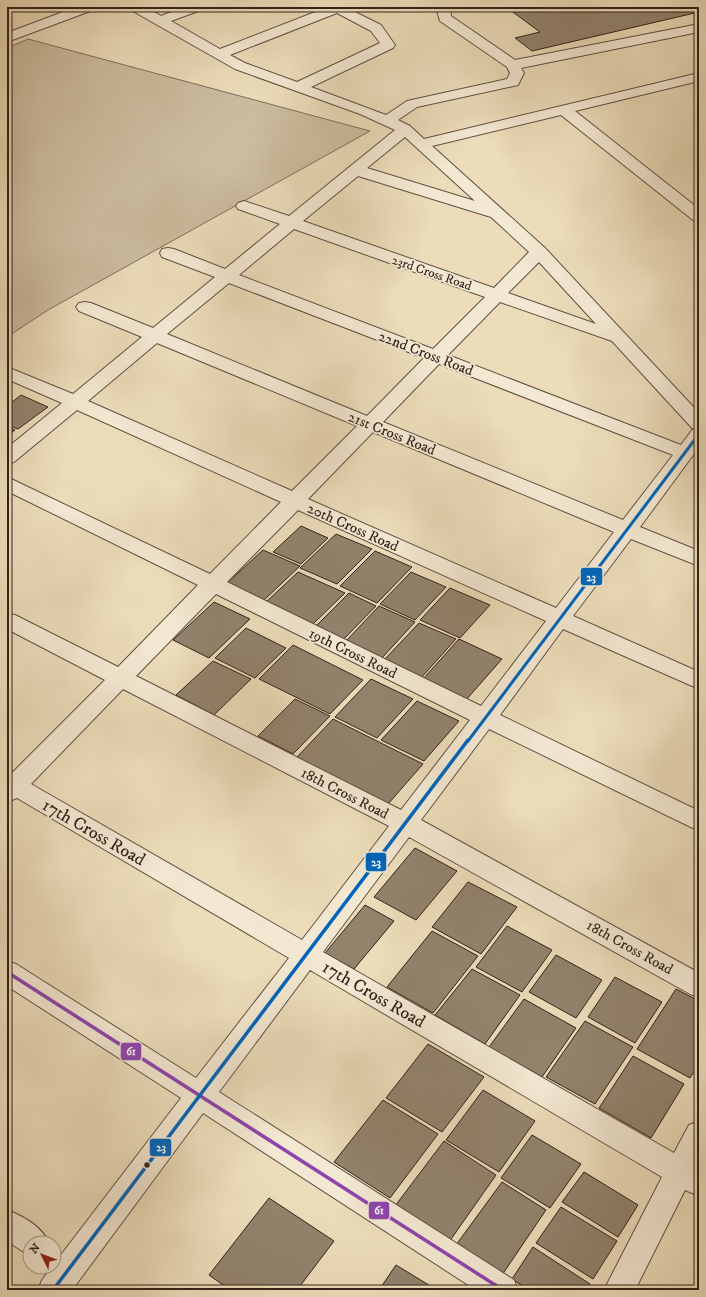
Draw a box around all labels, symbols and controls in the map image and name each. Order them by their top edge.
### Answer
street label: 23rd Cross Road [390,252,474,294]
street label: 22nd Cross Road [376,327,477,380]
street label: 21st Cross Road [345,407,439,460]
street label: 20th Cross Road [304,499,402,556]
line badge: 23 [580,567,603,586]
text: 23 [586,571,596,585]
street label: 19th Cross Road [306,624,401,683]
street label: 18th Cross Road [298,763,392,824]
street label: 17th Cross Road [38,794,149,871]
line badge: 23 [365,852,387,872]
text: 23 [371,856,381,870]
street label: 18th Cross Road [583,916,677,979]
street label: 17th Cross Road [318,956,429,1033]
line badge: 61 [120,1042,142,1061]
text: 61 [126,1045,136,1059]
line badge: 23 [149,1138,172,1157]
text: 23 [156,1141,166,1155]
unlabelled marker [142,1160,152,1170]
line badge: 61 [368,1201,390,1220]
text: 61 [374,1204,384,1218]
north arrow [22,1235,62,1275]
text: N [27,1241,44,1257]

